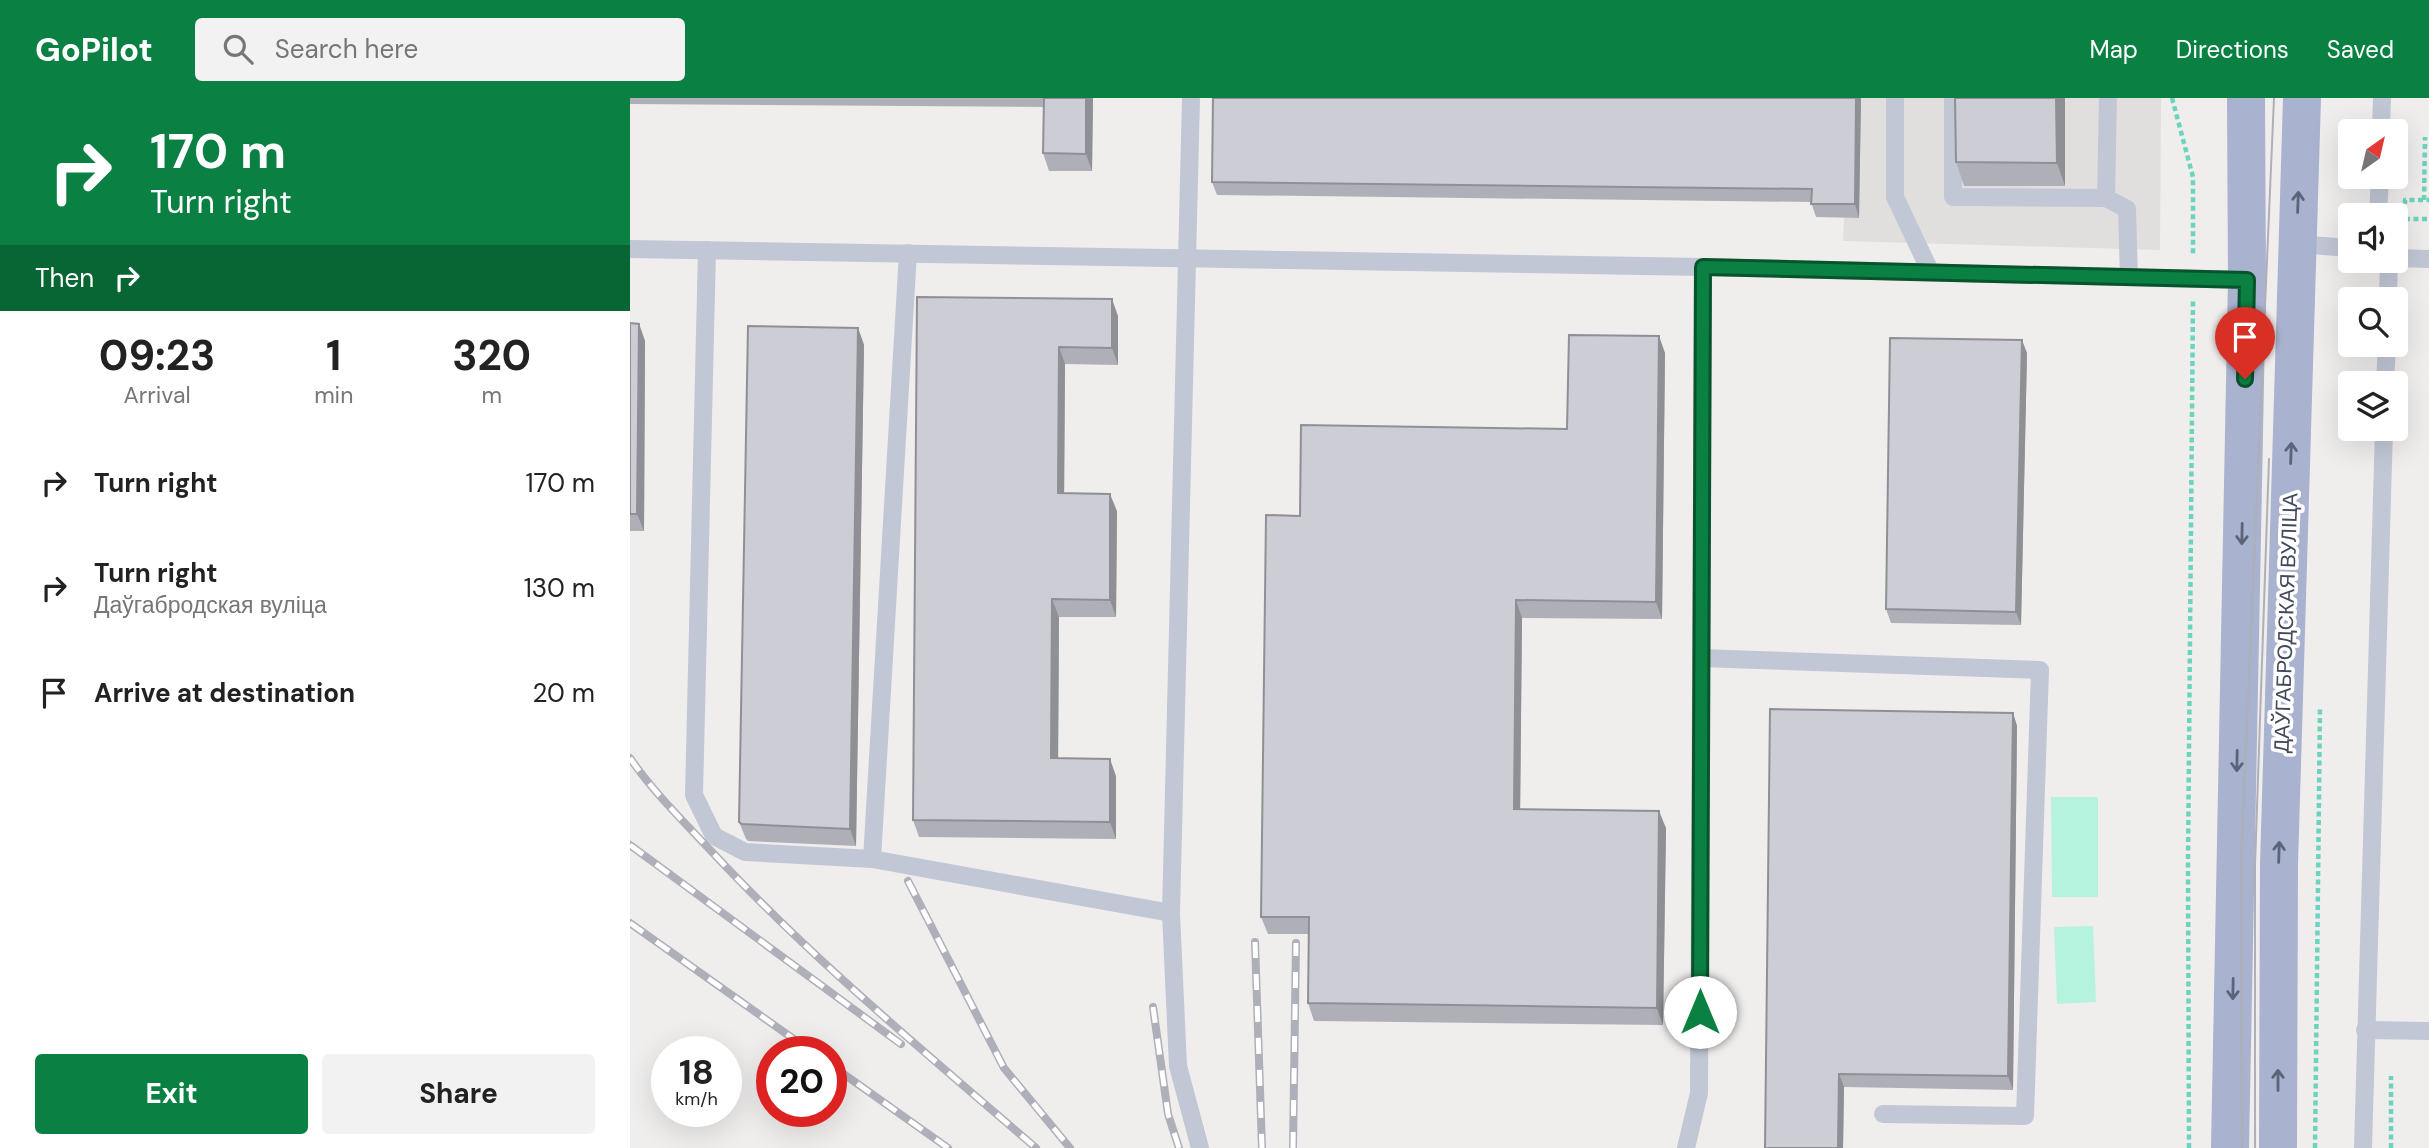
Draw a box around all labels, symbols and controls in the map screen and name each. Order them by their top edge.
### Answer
search box [195,18,685,81]
text: GoPilot [35,28,153,71]
icon: search [219,30,257,68]
text: Search here [275,32,418,66]
text: Map [2090,34,2138,65]
text: Directions [2176,34,2289,65]
text: Saved [2327,34,2394,65]
text: 170 m [150,119,286,183]
north arrow [2338,119,2408,189]
map controls [2338,119,2408,441]
icon: right [35,126,126,217]
text: Turn right [150,181,292,223]
one-way arrow [2292,190,2305,213]
button: sound [2338,203,2408,273]
icon: right [108,259,146,297]
text: Then [35,261,94,295]
button: search [2338,287,2408,357]
pin [2215,307,2275,379]
icon: arrive [2226,318,2264,356]
text: 09:23 [99,328,215,383]
text: 1 [326,328,341,383]
text: 320 [452,328,531,383]
button: layers [2338,371,2408,441]
text: Arrival [124,380,191,410]
text: min [314,380,353,410]
text: m [481,380,502,410]
one-way arrow [2284,442,2297,465]
icon: right [35,464,73,502]
text: Turn right [94,466,218,500]
text: 170 m [526,466,595,500]
street label: ДАЎГАБРОДСКАЯ ВУЛІЦА [2267,492,2305,754]
one-way arrow [2235,522,2248,545]
text: Turn right [94,556,218,590]
icon: right [35,569,73,607]
text: 130 m [524,571,595,605]
text: Даўгабродская вуліца [94,590,327,620]
icon: arrive [35,674,73,712]
text: Arrive at destination [94,676,355,710]
text: 20 m [532,676,595,710]
one-way arrow [2230,749,2244,772]
one-way arrow [2273,841,2286,864]
position arrow [1663,975,1737,1049]
one-way arrow [2226,977,2240,1000]
speed limit sign: 20 [756,1036,847,1127]
text: 18 [679,1049,714,1095]
button: Exit [35,1054,308,1134]
button: Share [322,1054,595,1134]
one-way arrow [2271,1069,2285,1092]
text: km/h [675,1087,718,1111]

